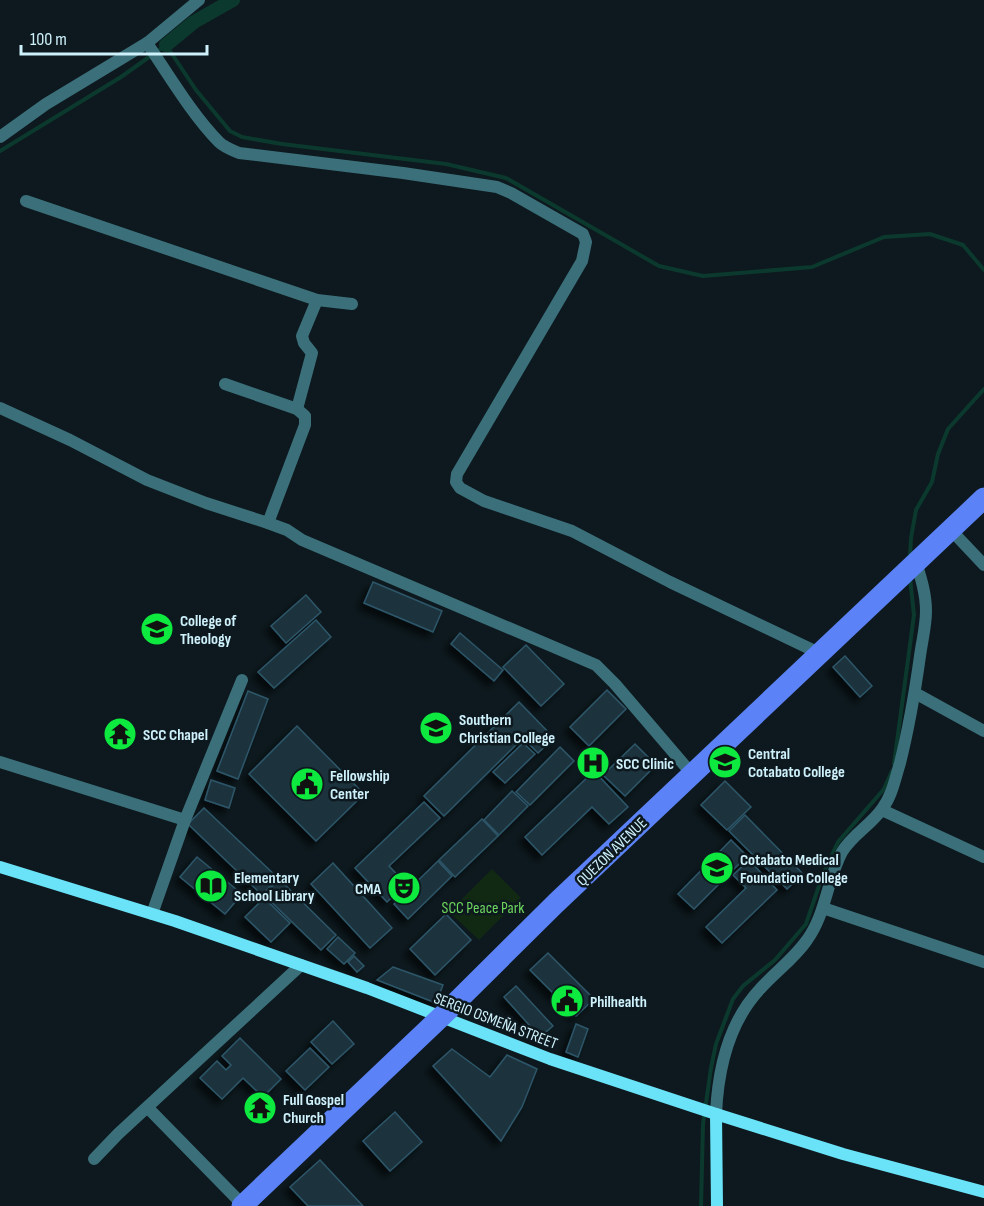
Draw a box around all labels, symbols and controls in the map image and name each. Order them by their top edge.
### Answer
scale bar [21,18,207,56]
text: 100 m [30,29,67,50]
school or university icon: College of Theology [139,611,175,647]
place label: College of Theology [180,612,237,649]
school or university icon: Southern Christian College [418,710,454,746]
place label: Southern Christian College [459,711,555,748]
temple icon: SCC Chapel [102,716,138,752]
place label: SCC Chapel [143,726,208,745]
school or university icon: Central Cotabato College [707,744,743,780]
hospital icon: SCC Clinic [575,745,611,781]
place label: Central Cotabato College [748,745,845,782]
place label: SCC Clinic [616,755,674,774]
public building icon: Fellowship Center [289,766,325,802]
place label: Fellowship Center [330,767,390,804]
street label: QUEZON AVENUE [573,814,651,890]
school or university icon: Cotabato Medical Foundation College [699,850,735,886]
place label: Cotabato Medical Foundation College [740,851,848,888]
library icon: Elementary School Library [193,868,229,904]
place label: Elementary School Library [234,869,315,906]
theatre icon: CMA [386,870,422,906]
place label: CMA [355,880,381,899]
park label: SCC Peace Park [442,899,524,918]
public building icon: Philhealth [549,983,585,1019]
street label: SERGIO OSMEÑA STREET [431,989,560,1054]
place label: Philhealth [590,993,647,1012]
temple icon: Full Gospel Church [242,1090,278,1126]
place label: Full Gospel Church [283,1091,344,1128]

